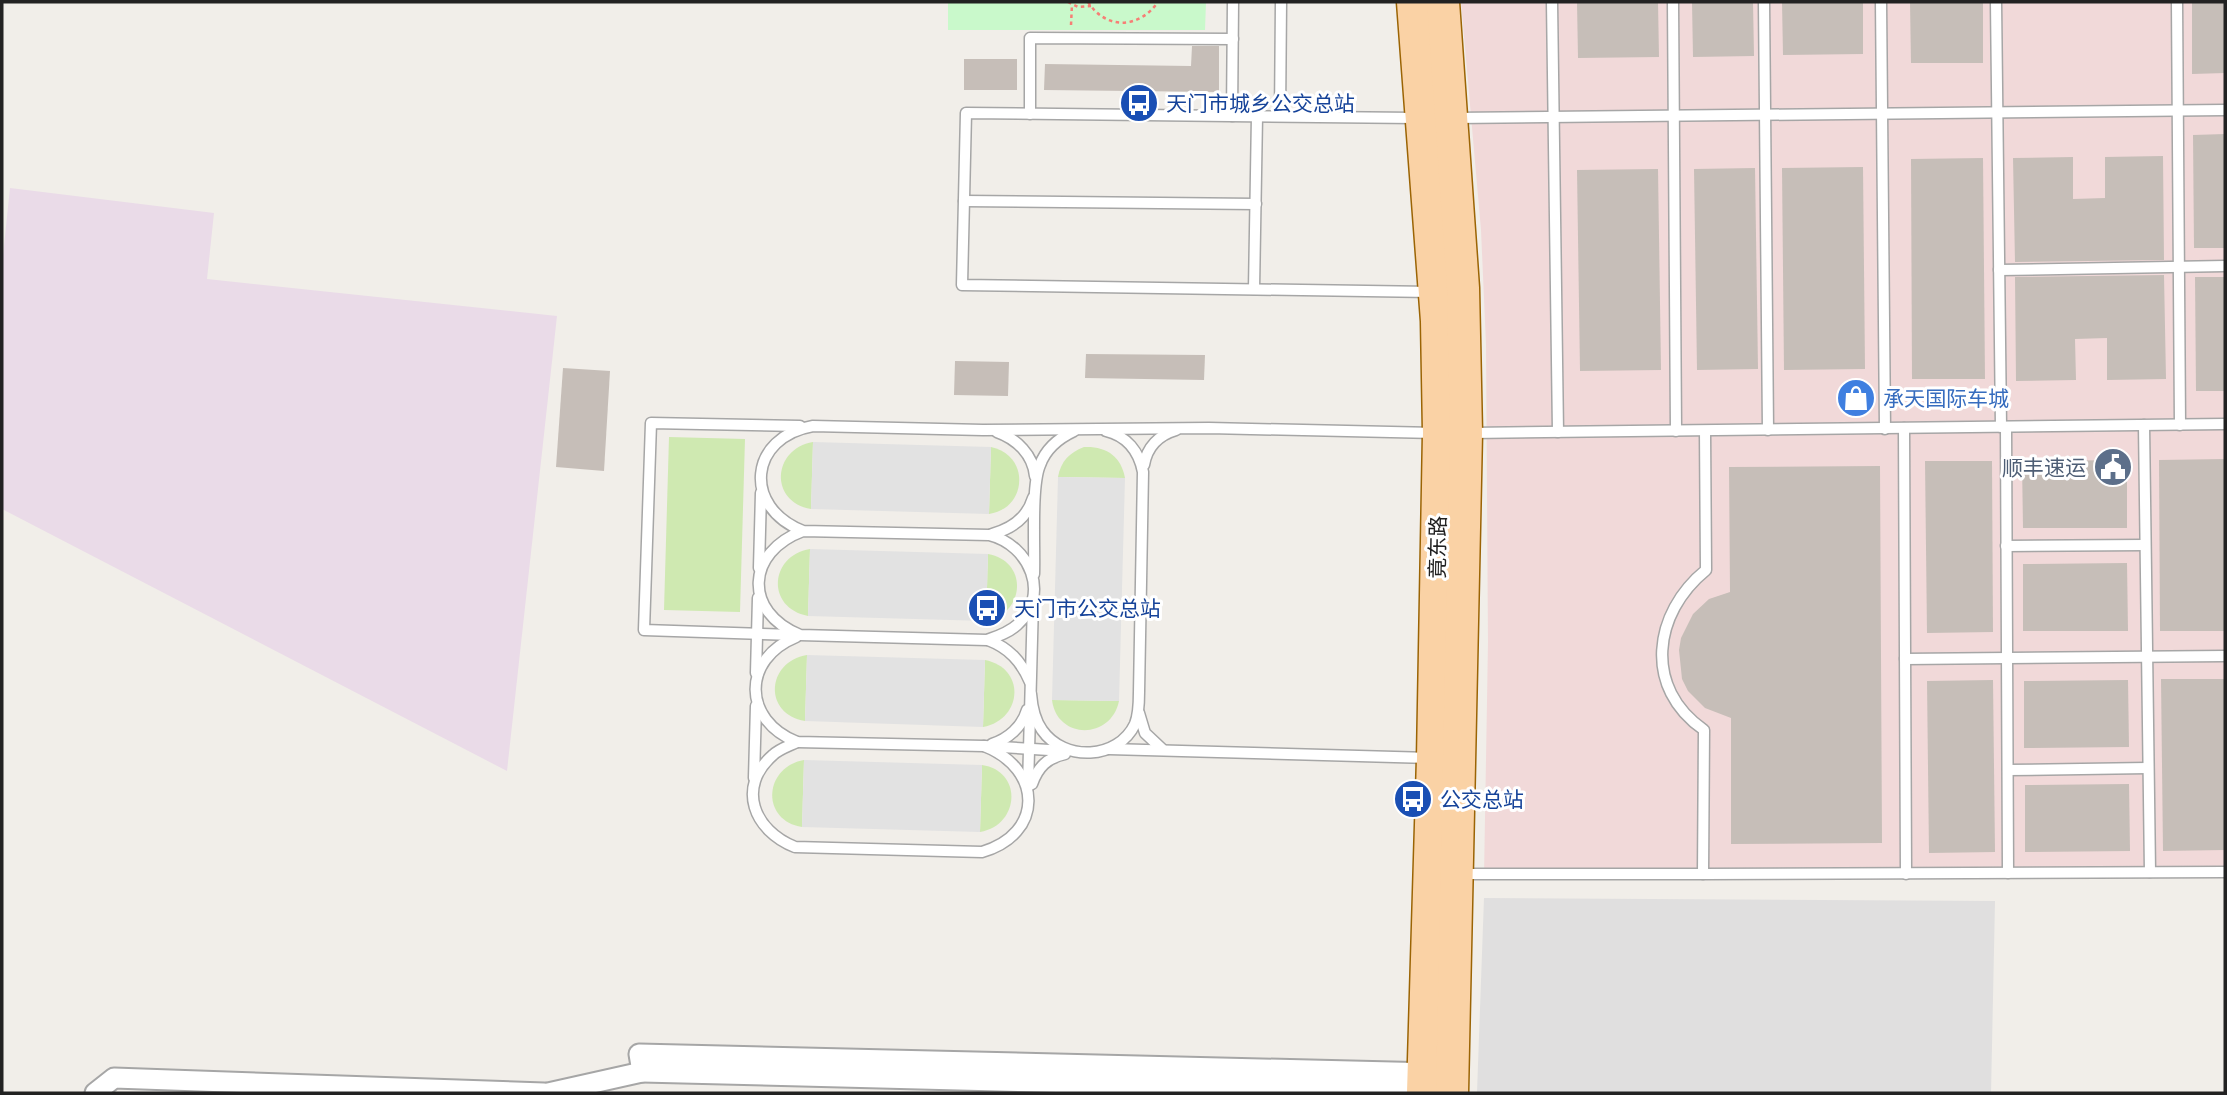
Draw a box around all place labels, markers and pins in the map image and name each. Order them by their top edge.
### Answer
bus stop icon: 天门市城乡公交总站 [1118,82,1160,124]
place label: 天门市城乡公交总站 [1166,91,1355,115]
shop icon: 承天国际车城 [1835,377,1877,419]
place label: 承天国际车城 [1883,386,2009,410]
public building icon: 顺丰速运 [2092,446,2134,488]
place label: 顺丰速运 [2002,455,2086,479]
bus stop icon: 天门市公交总站 [966,587,1008,629]
place label: 天门市公交总站 [1014,596,1161,620]
bus stop icon: 公交总站 [1392,778,1434,820]
place label: 公交总站 [1440,787,1524,811]

